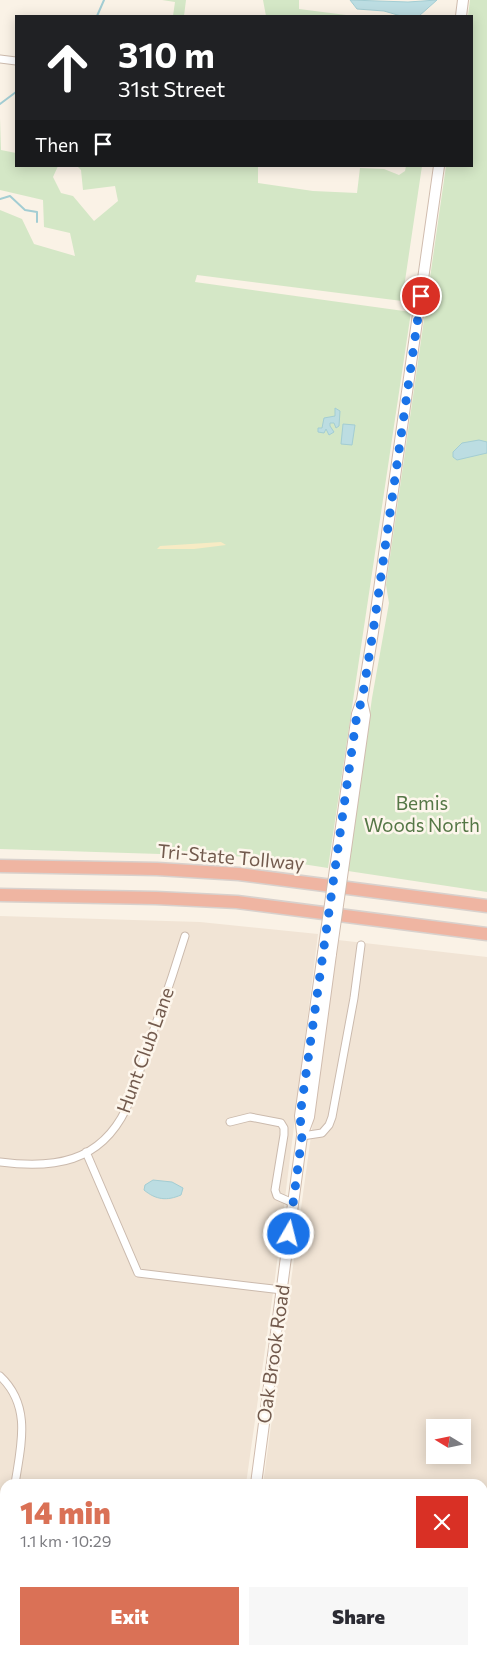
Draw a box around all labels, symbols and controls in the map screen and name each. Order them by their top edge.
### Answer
text: 310 m [118,32,215,75]
icon: ahead [35,35,100,100]
text: 31st Street [118,75,225,102]
icon: arrive [89,130,117,158]
text: Then [35,133,79,156]
pin [400,275,442,317]
icon: arrive [407,282,435,310]
park label: Bemis Woods North [364,791,480,836]
street label: Tri-State Tollway [157,839,306,874]
street label: Hunt Club Lane [111,984,178,1116]
position arrow [262,1207,314,1259]
street label: Oak Brook Road [251,1283,294,1425]
north arrow [426,1419,471,1464]
map controls [426,1419,471,1464]
text: 14 min [20,1493,111,1530]
button: close [416,1496,468,1548]
text: 1.1 km · 10:29 [20,1531,111,1550]
button: Exit [20,1587,239,1645]
button: Share [249,1587,468,1645]

